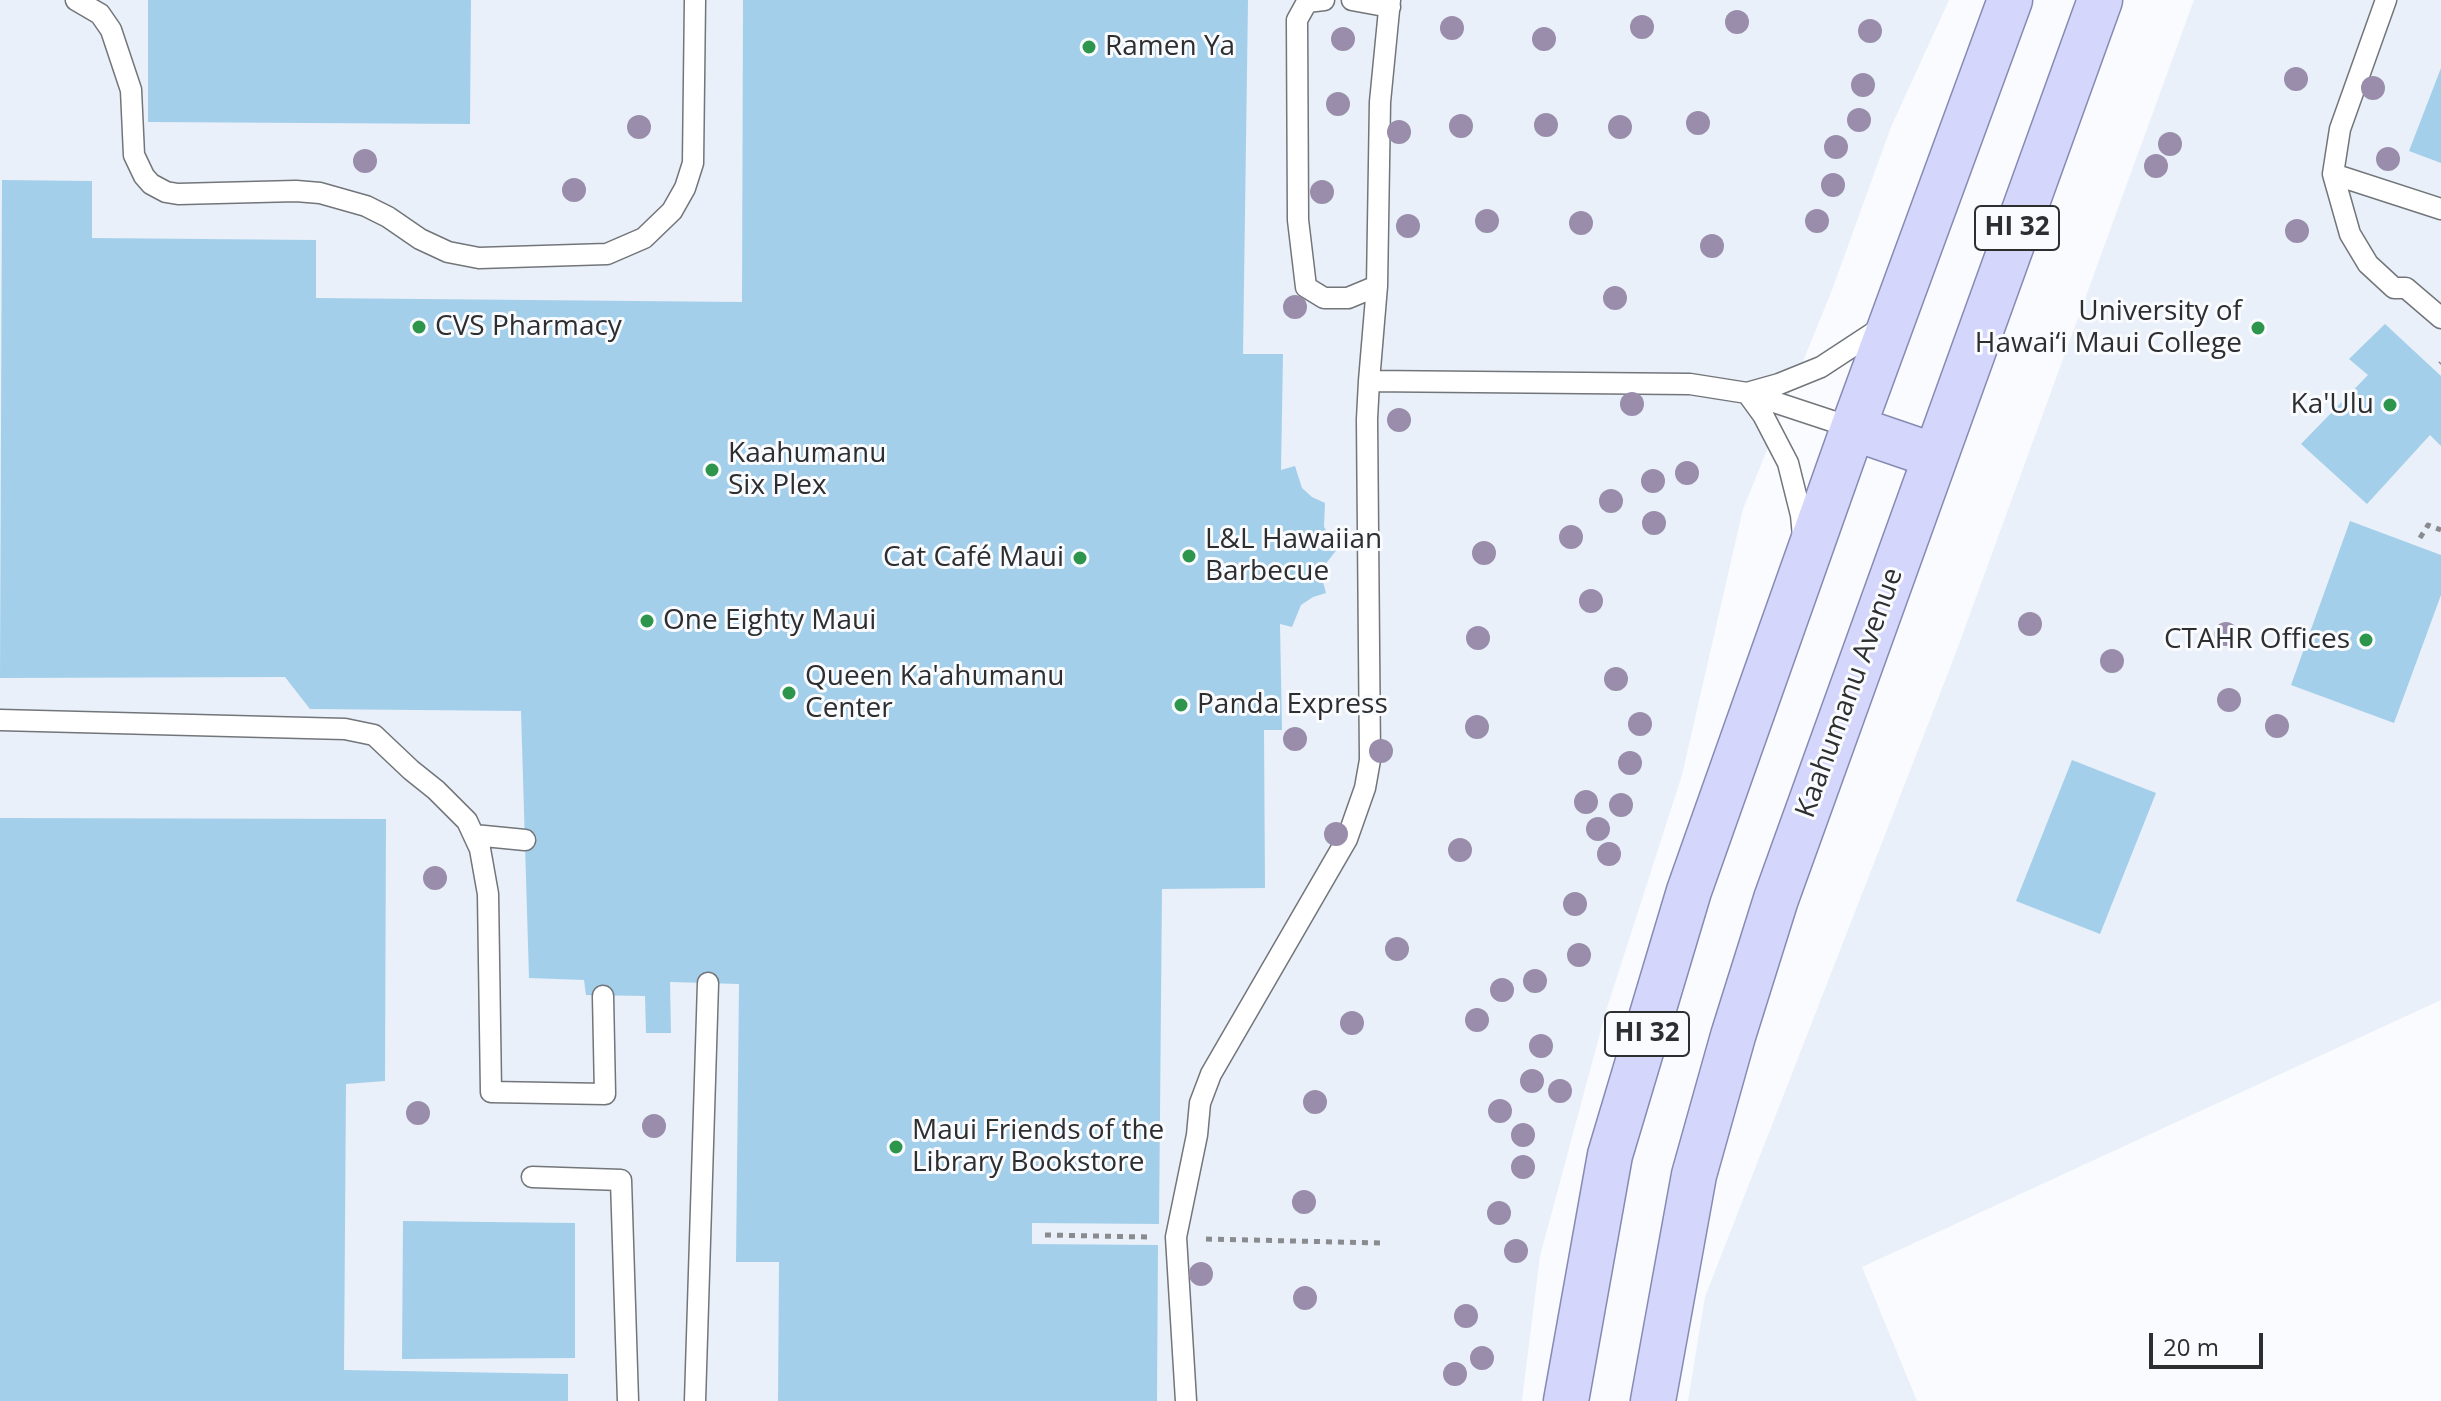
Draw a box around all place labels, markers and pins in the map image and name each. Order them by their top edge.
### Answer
place label: Ramen Ya [1105,30,1235,64]
marker: Ramen Ya [1080,38,1098,56]
place label: University of Hawai‘i Maui College [1975,295,2242,361]
place label: CVS Pharmacy [435,310,622,344]
marker: CVS Pharmacy [410,318,428,336]
marker: University of Hawai‘i Maui College [2249,319,2267,337]
place label: Ka'Ulu [2291,388,2374,422]
marker: Ka'Ulu [2381,396,2399,414]
place label: Kaahumanu Six Plex [728,437,886,503]
marker: Kaahumanu Six Plex [703,461,721,479]
place label: L&L Hawaiian Barbecue [1205,523,1382,589]
place label: Cat Café Maui [883,541,1064,575]
marker: L&L Hawaiian Barbecue [1180,547,1198,565]
marker: Cat Café Maui [1071,549,1089,567]
place label: One Eighty Maui [663,604,876,638]
marker: One Eighty Maui [638,612,656,630]
place label: CTAHR Offices [2164,623,2350,657]
marker: CTAHR Offices [2357,631,2375,649]
place label: Queen Ka'ahumanu Center [805,660,1064,726]
marker: Queen Ka'ahumanu Center [780,684,798,702]
place label: Panda Express [1197,688,1388,722]
marker: Panda Express [1172,696,1190,714]
place label: Maui Friends of the Library Bookstore [912,1114,1164,1180]
marker: Maui Friends of the Library Bookstore [887,1138,905,1156]

